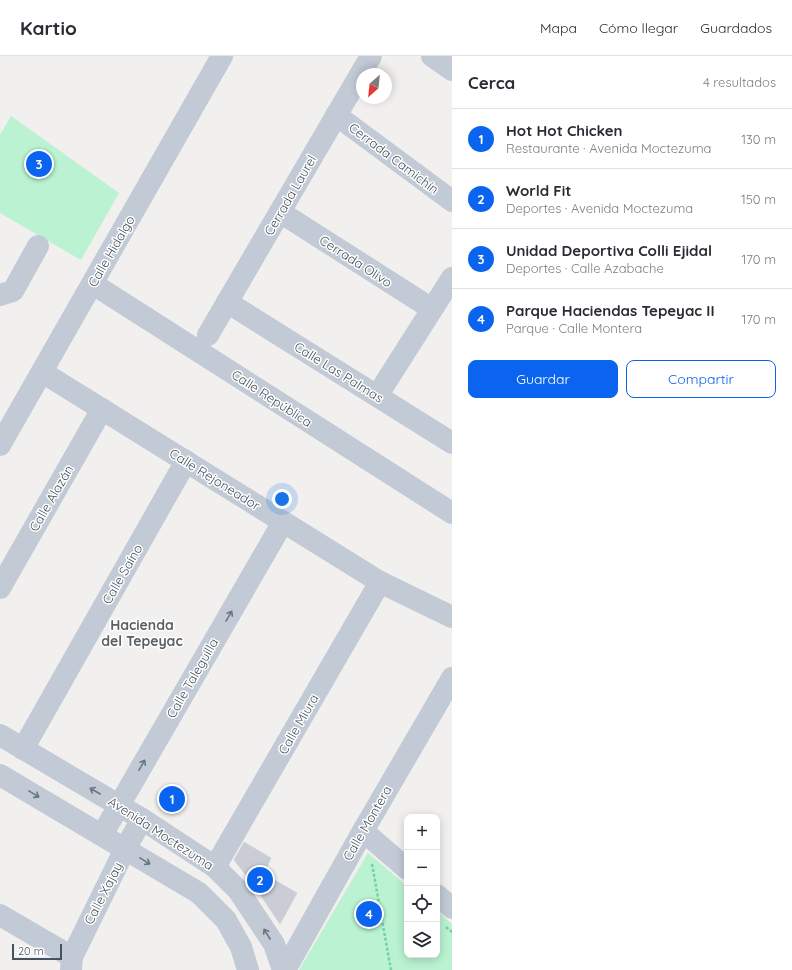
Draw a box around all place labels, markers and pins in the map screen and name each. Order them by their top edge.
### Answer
pin: 3 [26,149,52,179]
pin: 1 [159,784,185,814]
pin: 2 [247,865,273,895]
pin: 4 [356,899,382,929]

